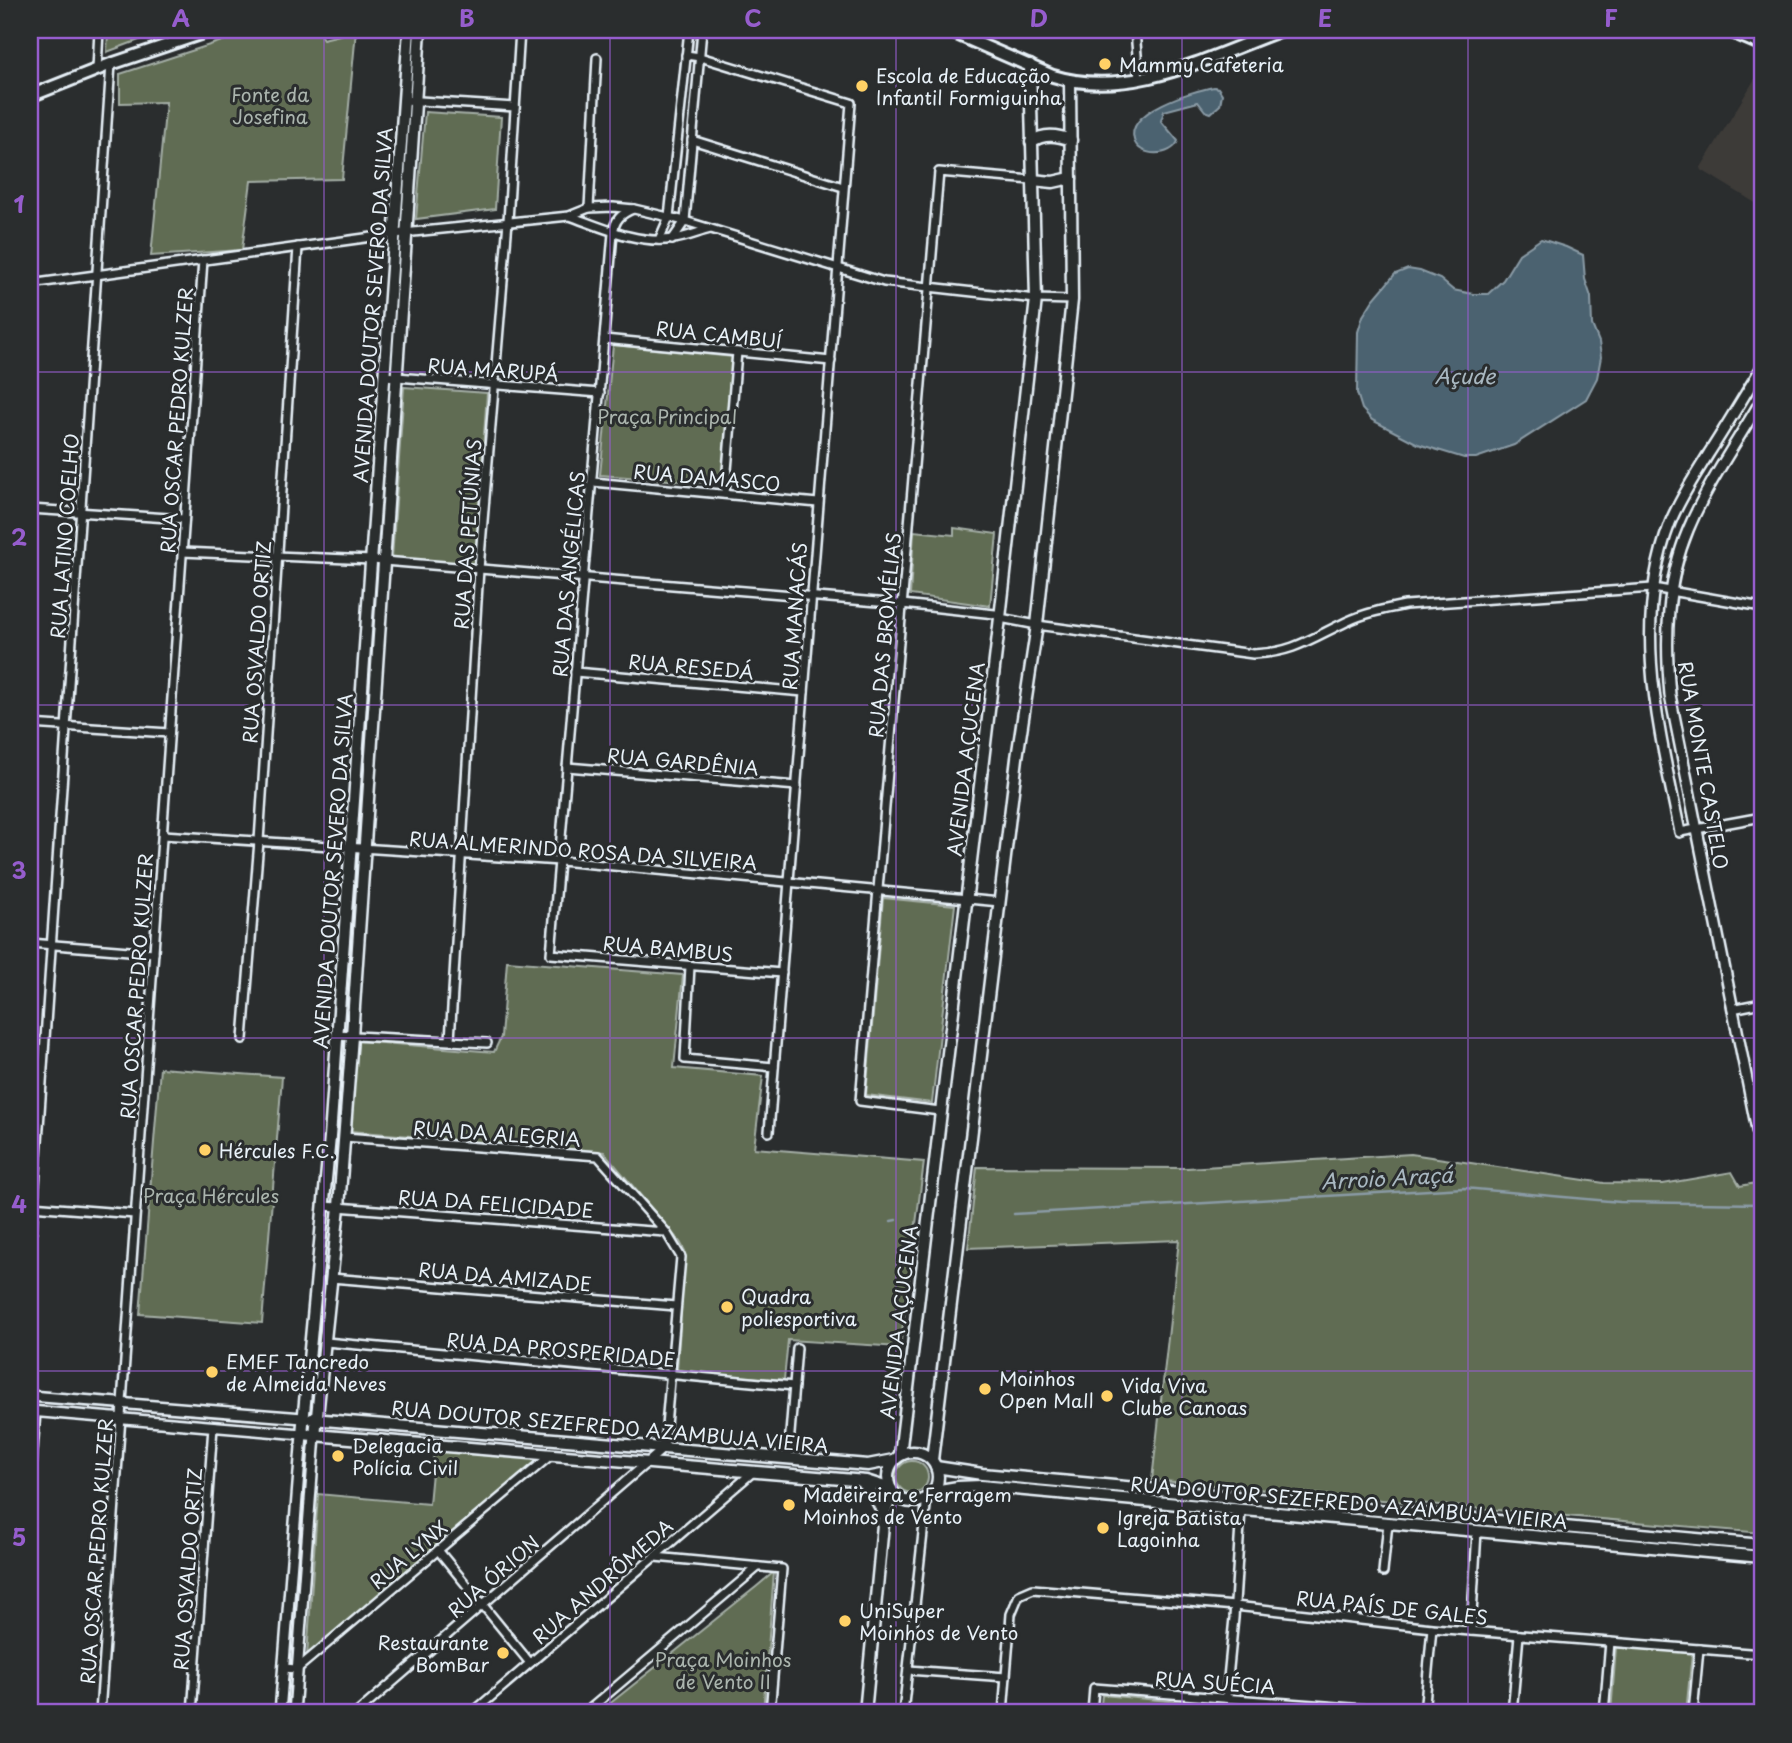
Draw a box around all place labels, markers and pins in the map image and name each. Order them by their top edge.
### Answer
place label: Mammy Cafeteria [1119,50,1284,78]
marker: Mammy Cafeteria [1097,56,1113,72]
place label: Escola de Educação Infantil Formiguinha [876,61,1062,111]
marker: Escola de Educação Infantil Formiguinha [854,78,870,94]
place label: Hércules F.C. [219,1136,335,1164]
marker: Hércules F.C. [197,1142,213,1158]
place label: Quadra poliesportiva [741,1282,857,1332]
marker: Quadra poliesportiva [719,1299,735,1315]
place label: EMEF Tancredo de Almeida Neves [226,1347,386,1397]
marker: EMEF Tancredo de Almeida Neves [204,1364,220,1380]
place label: Moinhos Open Mall [999,1364,1094,1414]
place label: Vida Viva Clube Canoas [1121,1371,1247,1421]
marker: Moinhos Open Mall [977,1381,993,1397]
marker: Vida Viva Clube Canoas [1099,1388,1115,1404]
place label: Delegacia Polícia Civil [352,1431,458,1481]
marker: Delegacia Polícia Civil [330,1448,346,1464]
place label: Madeireira e Ferragem Moinhos de Vento [803,1480,1012,1530]
marker: Madeireira e Ferragem Moinhos de Vento [781,1497,797,1513]
place label: Igreja Batista Lagoinha [1117,1503,1242,1553]
marker: Igreja Batista Lagoinha [1095,1520,1111,1536]
place label: UniSuper Moinhos de Vento [859,1596,1018,1646]
marker: UniSuper Moinhos de Vento [837,1613,853,1629]
place label: Restaurante BomBar [378,1628,489,1678]
marker: Restaurante BomBar [495,1645,511,1661]

